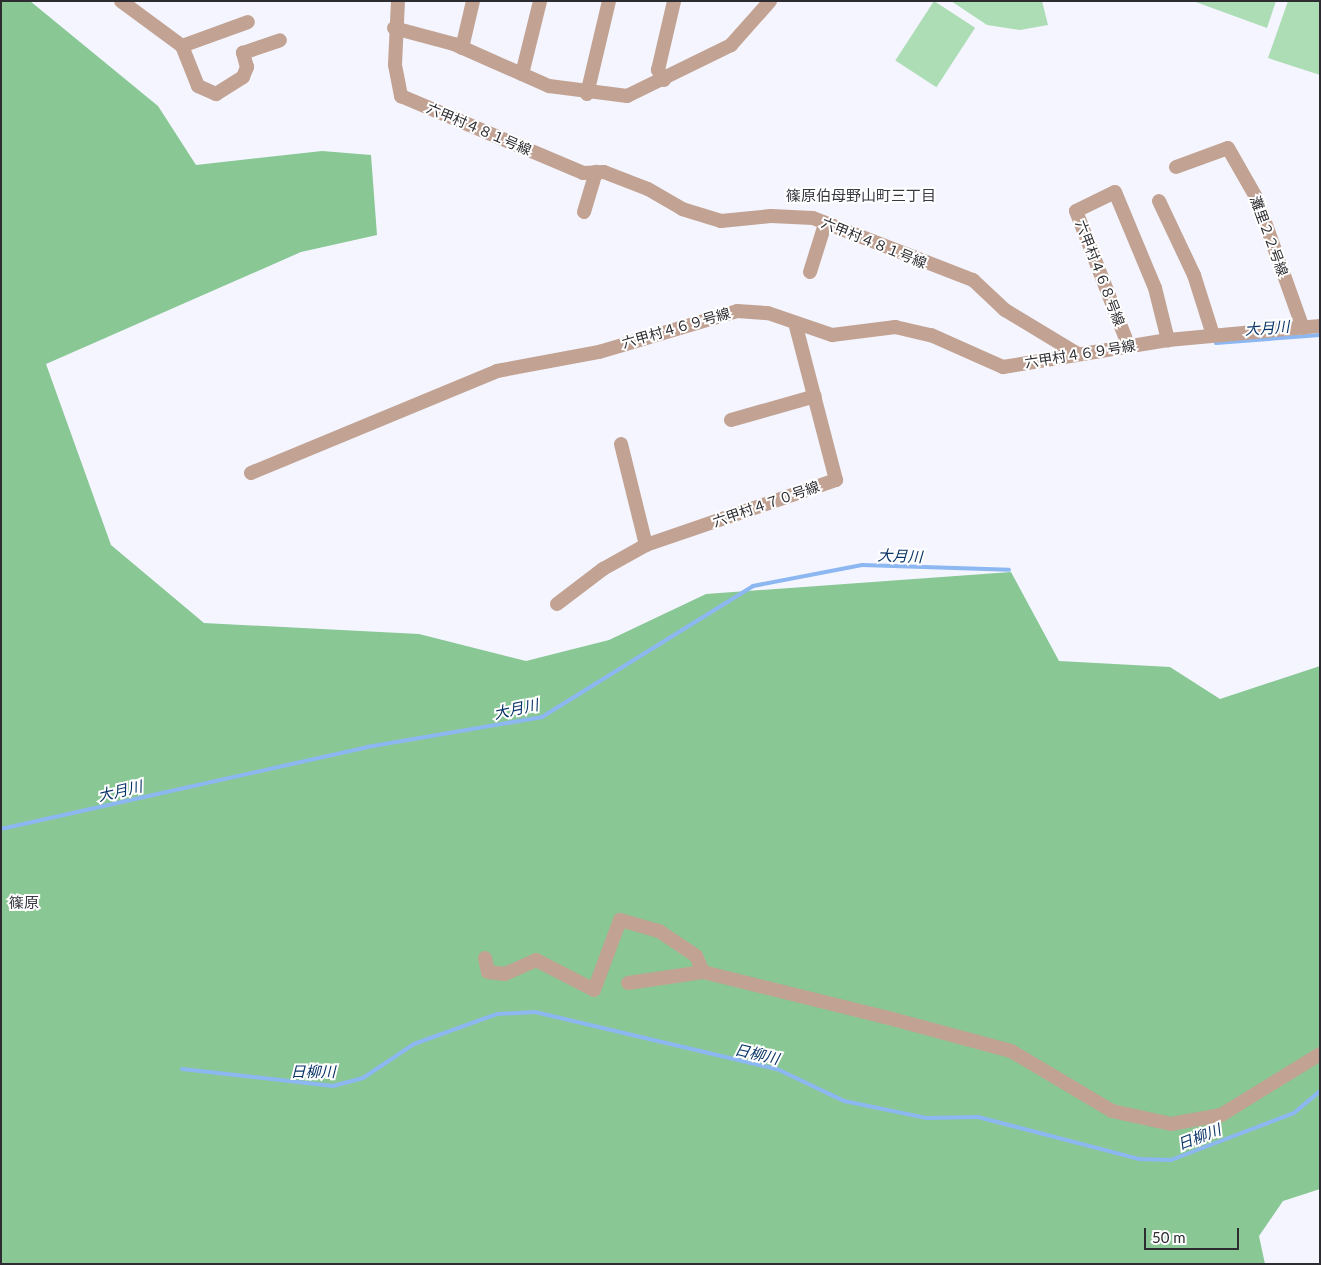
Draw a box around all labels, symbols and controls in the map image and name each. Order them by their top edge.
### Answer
street label: 六甲村４８１号線 [424,99,534,159]
district label: 篠原伯母野山町三丁目 [786,187,936,205]
street label: 灘里２２号線 [1247,194,1291,278]
street label: 六甲村４８１号線 [819,214,929,272]
street label: 六甲村４６８号線 [1072,218,1128,328]
street label: 六甲村４６９号線 [620,304,732,352]
water label: 大月川 [1244,317,1290,339]
street label: 六甲村４６９号線 [1023,337,1137,371]
street label: 六甲村４７０号線 [710,478,822,530]
water label: 大月川 [877,546,923,566]
water label: 大月川 [492,696,540,722]
water label: 大月川 [96,777,144,805]
district label: 篠原 [9,894,39,912]
water label: 日柳川 [733,1040,781,1068]
water label: 日柳川 [291,1063,335,1081]
water label: 日柳川 [1175,1121,1223,1153]
scale bar [1146,1218,1241,1250]
text: 50 m [1152,1228,1186,1246]

